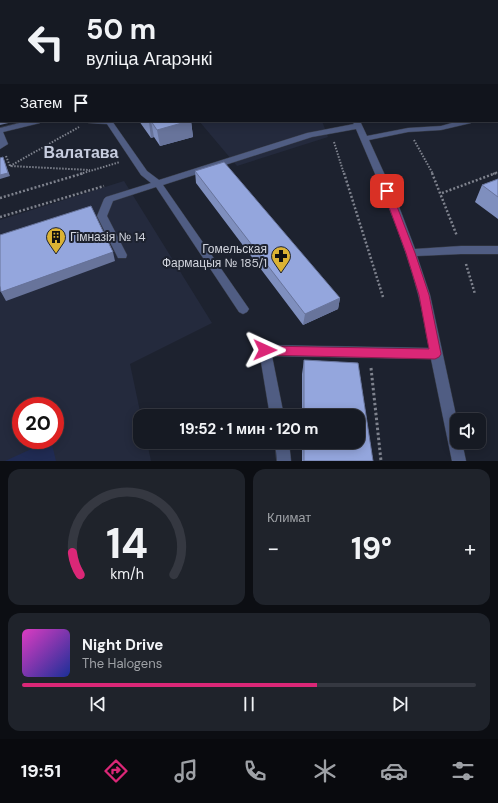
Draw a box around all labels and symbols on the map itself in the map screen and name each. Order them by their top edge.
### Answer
district label: Валатава [44,142,118,163]
pin [370,174,404,208]
building icon: Гімназія № 14 [45,226,67,254]
place label: Гімназія № 14 [70,229,146,245]
place label: Гомельская Фармацыя № 185/1 [162,241,267,271]
pharmacy icon: Гомельская Фармацыя № 185/1 [270,245,292,273]
position arrow [244,329,286,371]
speed limit sign: 20 [12,397,64,449]

